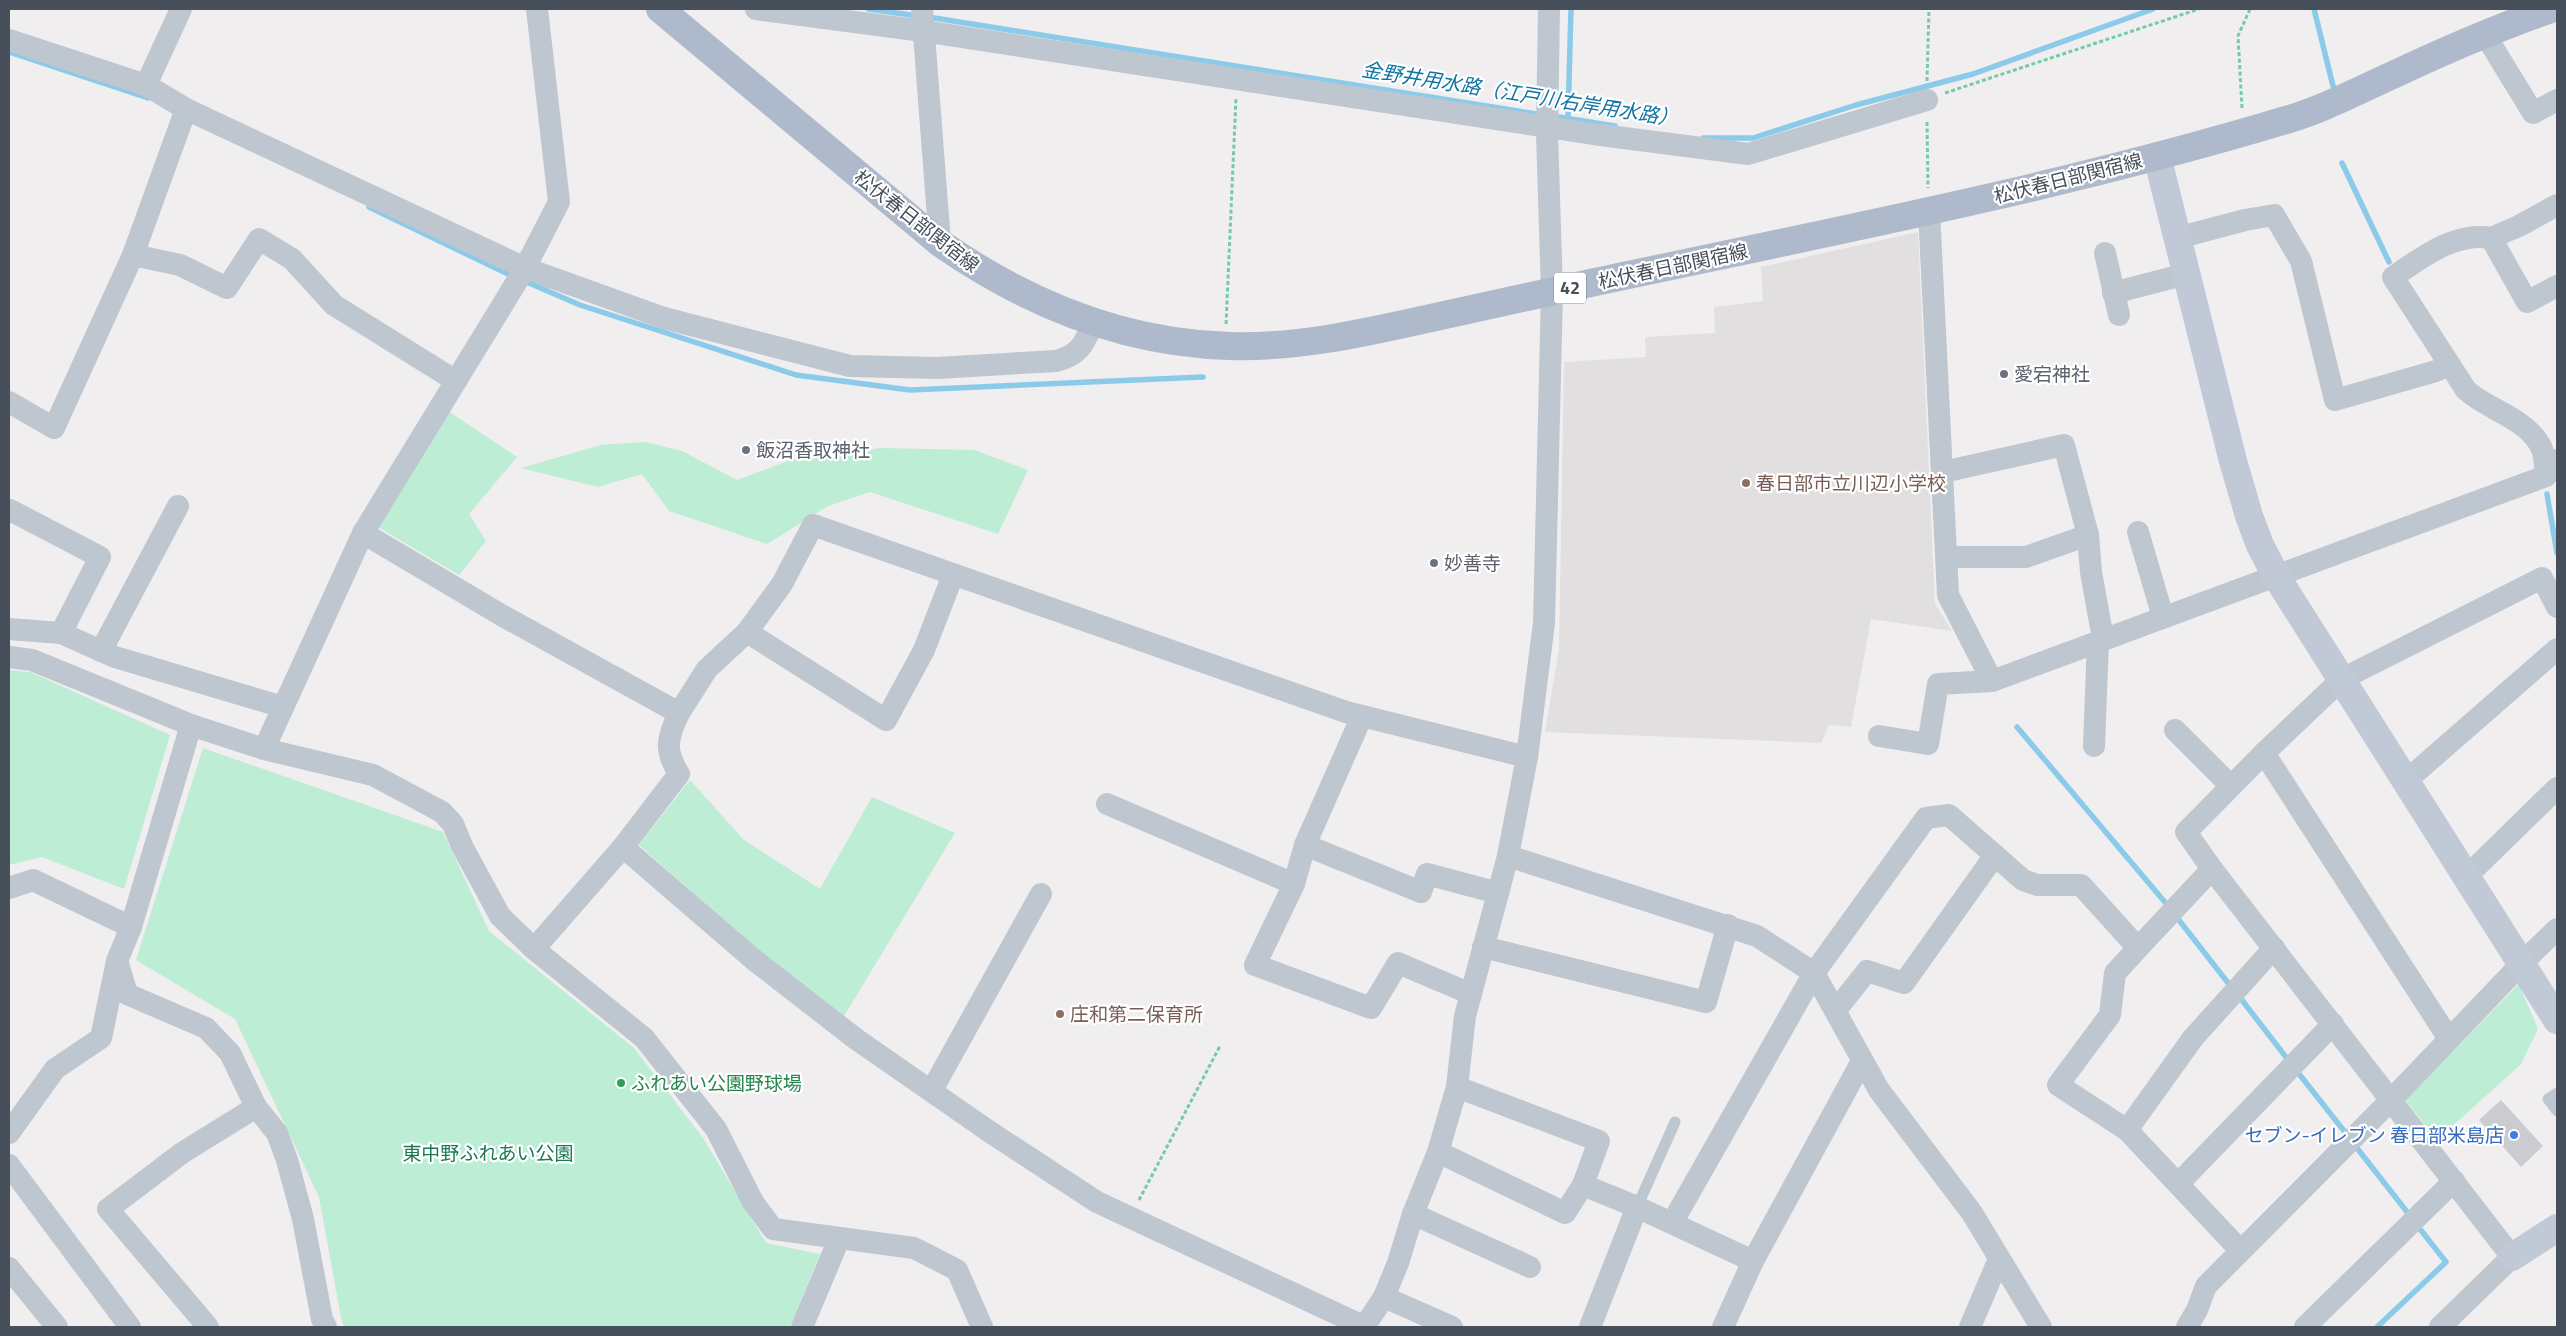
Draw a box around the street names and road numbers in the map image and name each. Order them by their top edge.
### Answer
street label: 松伏春日部関宿線 [1991,145,2145,210]
street label: 松伏春日部関宿線 [848,162,986,279]
street label: 松伏春日部関宿線 [1596,236,1750,295]
road number: 42 [1554,272,1586,304]

